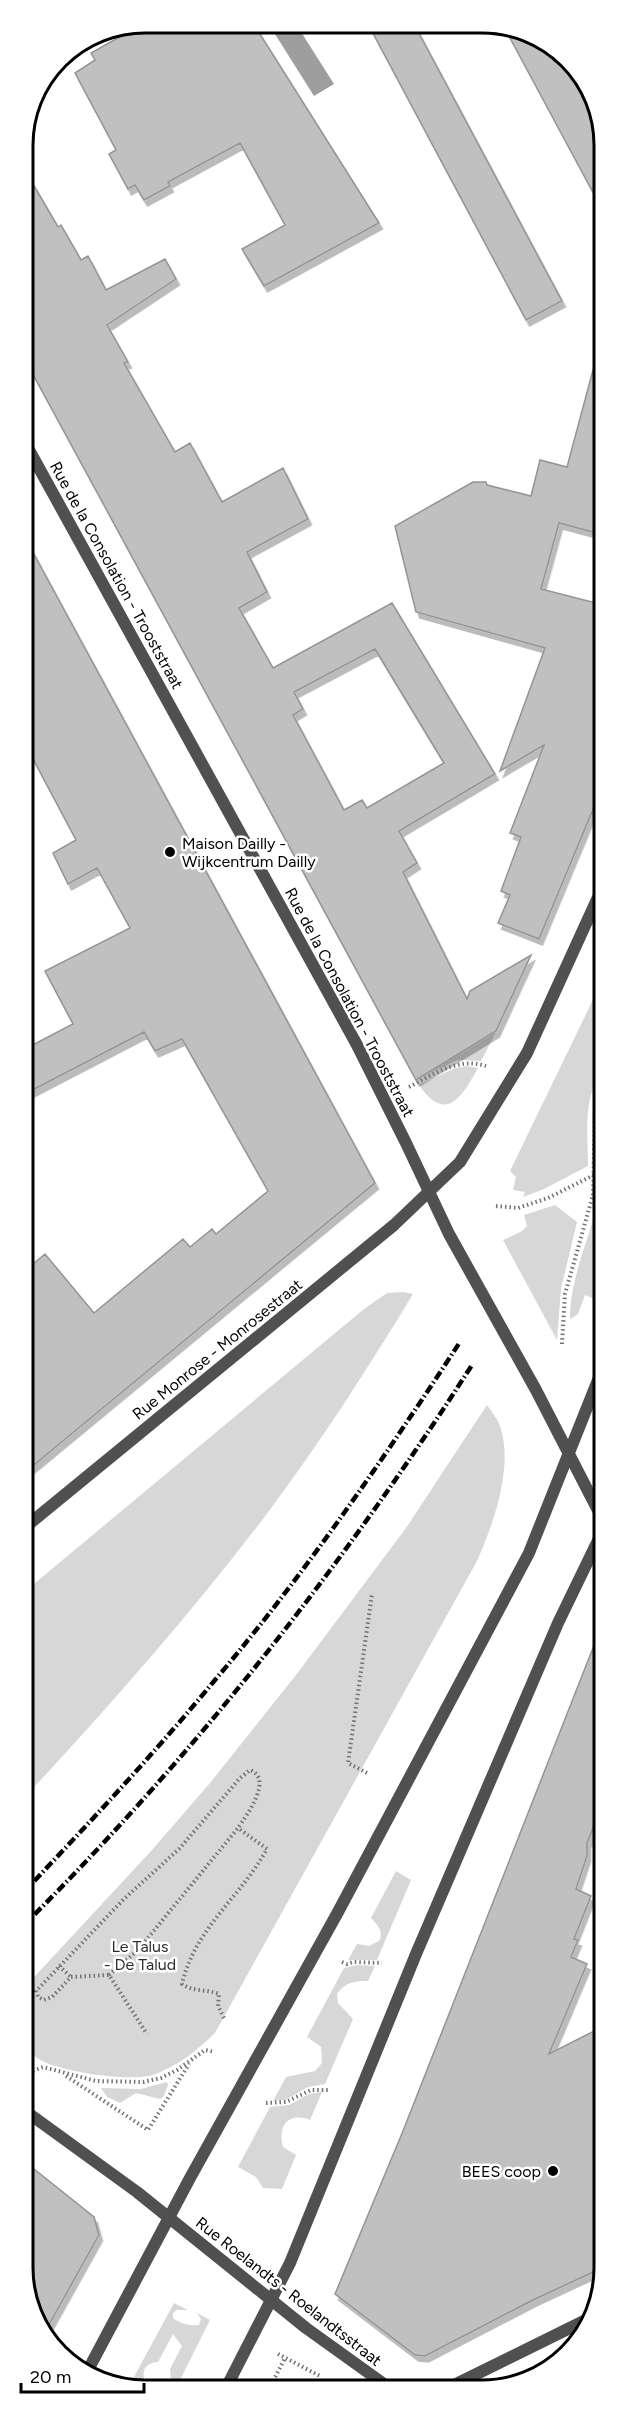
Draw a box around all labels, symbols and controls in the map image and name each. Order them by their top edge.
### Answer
street label: Rue de la Consolation - Trooststraat [46,458,187,692]
place label: Maison Dailly - Wijkcentrum Dailly [182,834,316,871]
marker: Maison Dailly - Wijkcentrum Dailly [163,845,177,859]
street label: Rue de la Consolation - Trooststraat [281,884,418,1120]
street label: Rue Monrose - Monrosestraat [129,1275,306,1424]
park label: Le Talus - De Talud [104,1937,176,1974]
place label: BEES coop [462,2162,541,2181]
marker: BEES coop [546,2164,560,2178]
street label: Rue Roelandts - Roelandtsstraat [192,2213,385,2370]
scale bar [21,2356,144,2394]
text: 20 m [30,2366,71,2388]

